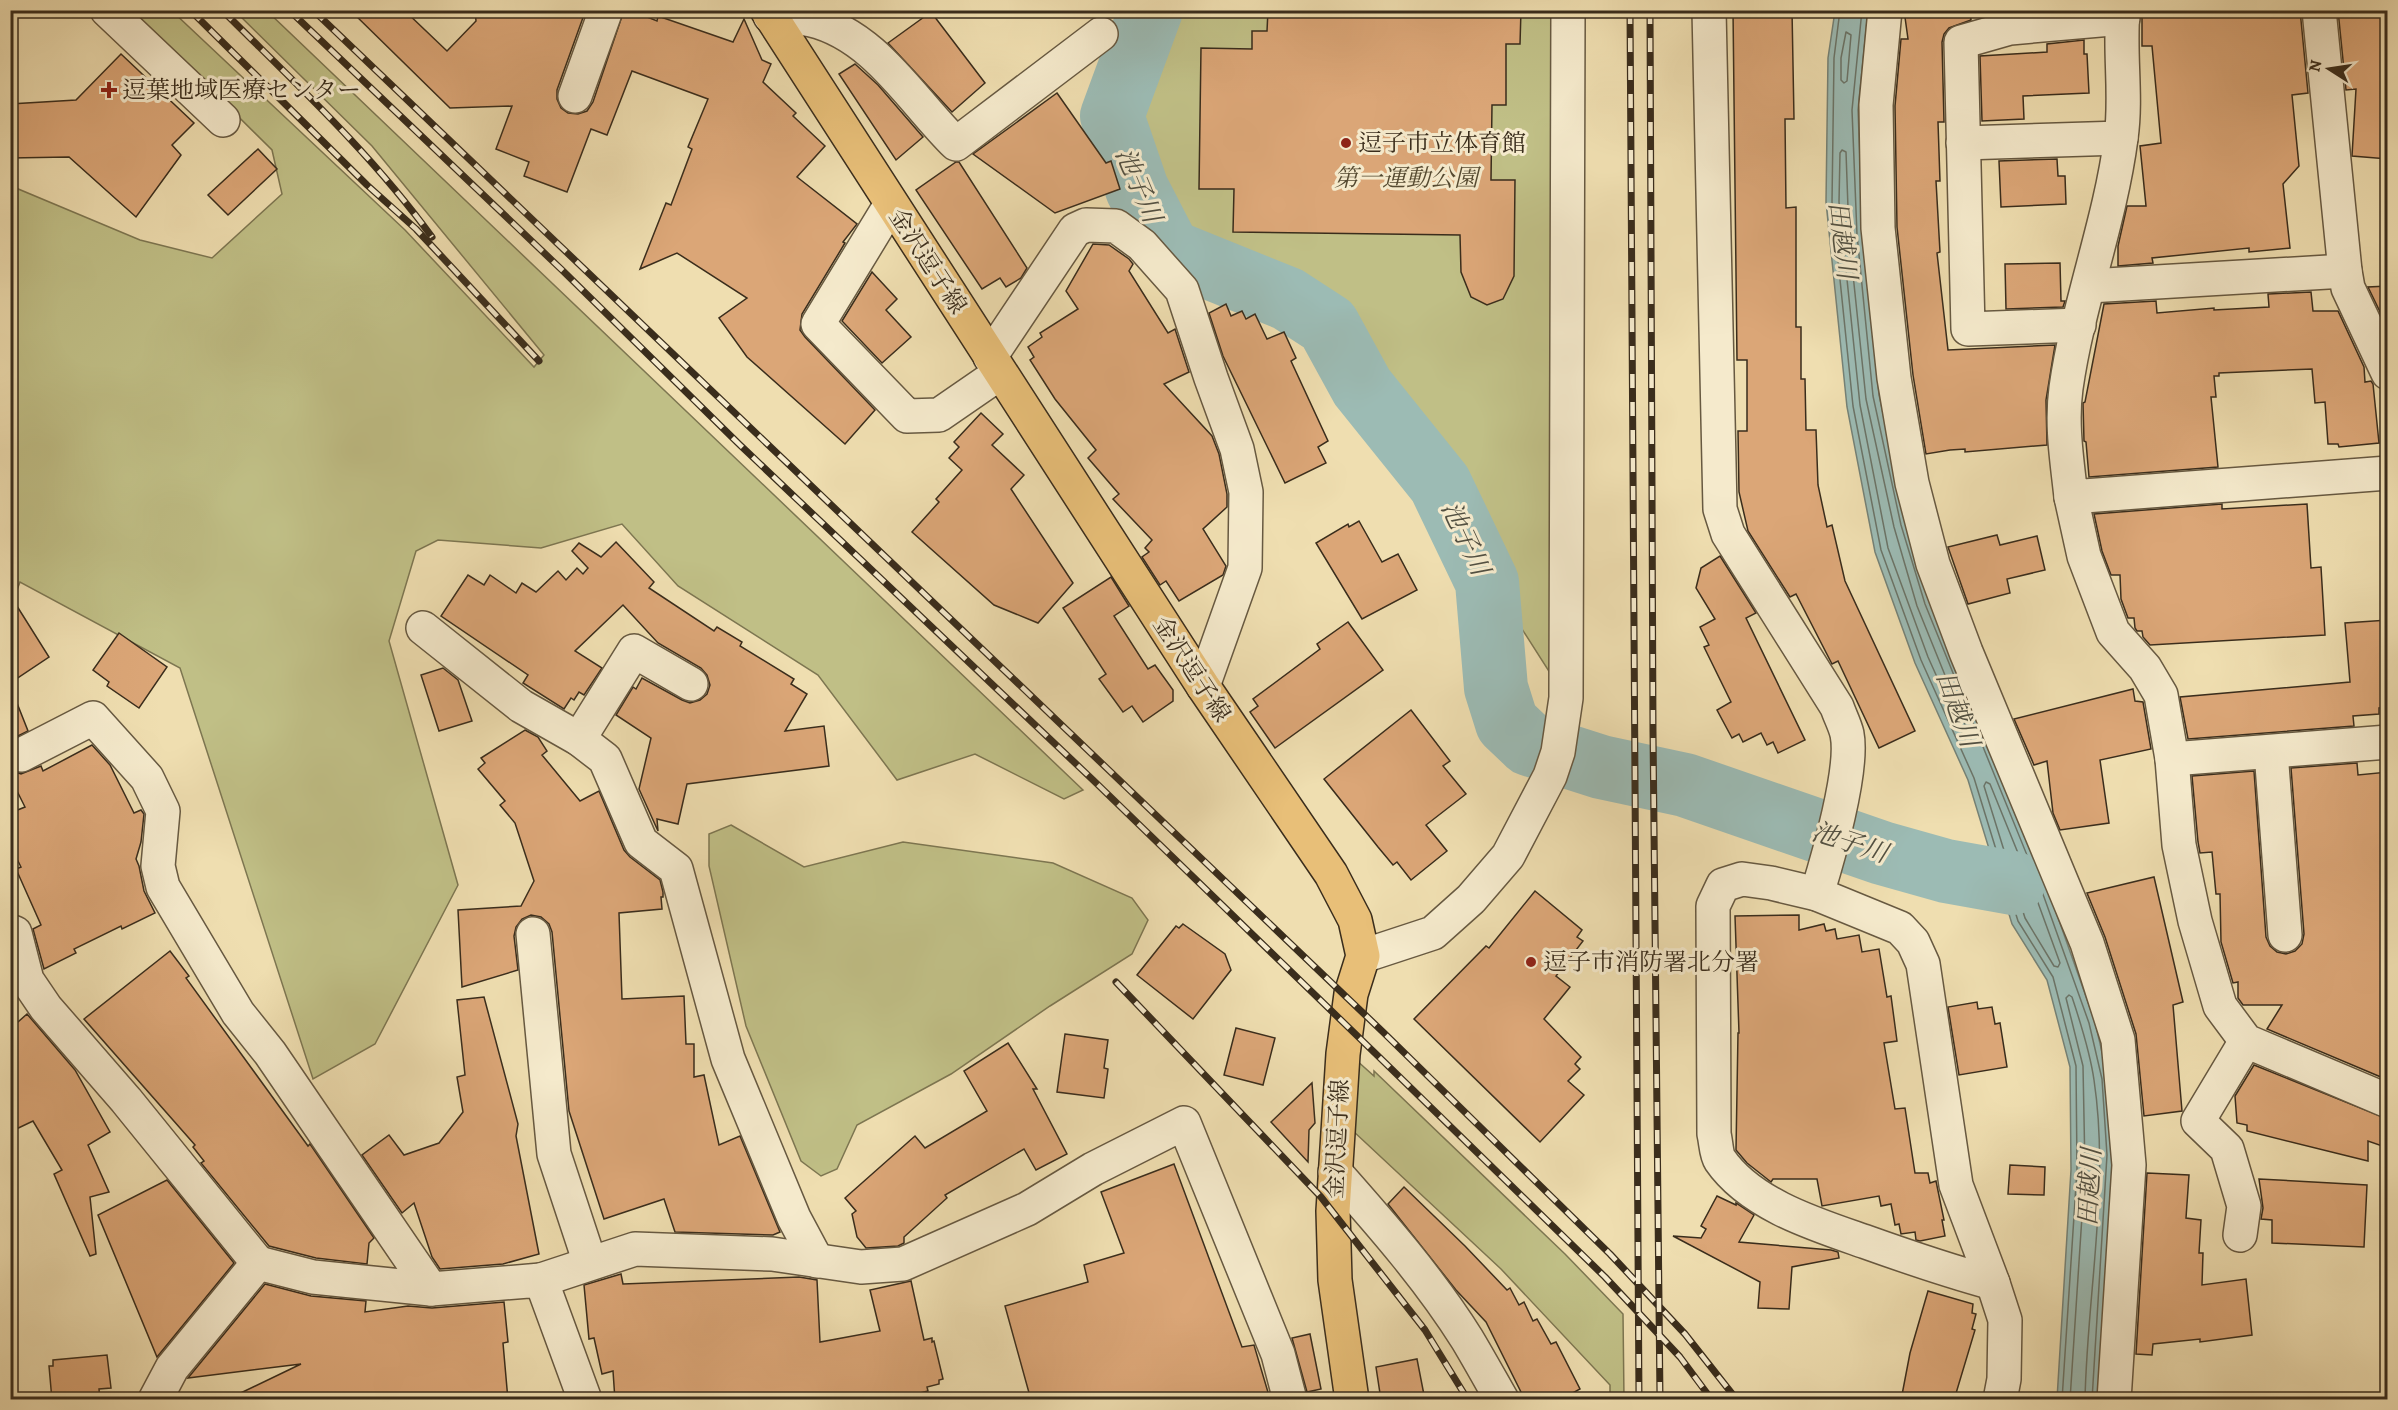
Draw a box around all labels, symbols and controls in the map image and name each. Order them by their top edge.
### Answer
north arrow [2299,39,2359,99]
text: N [2303,58,2327,74]
place label: 逗葉地域医療センター [122,74,361,106]
marker: 逗葉地域医療センター [100,81,118,99]
place label: 逗子市立体育館 [1358,127,1526,159]
marker: 逗子市立体育館 [1339,136,1353,150]
water label: 池子川 [1107,142,1171,231]
park label: 第一運動公園 [1334,162,1482,194]
water label: 田越川 [1820,199,1865,284]
street label: 金沢逗子線 [882,202,974,320]
water label: 池子川 [1433,495,1499,584]
street label: 金沢逗子線 [1146,610,1238,728]
water label: 田越川 [1928,667,1988,755]
water label: 池子川 [1807,814,1895,872]
place label: 逗子市消防署北分署 [1543,946,1759,978]
marker: 逗子市消防署北分署 [1524,955,1538,969]
street label: 金沢逗子線 [1318,1078,1356,1200]
water label: 田越川 [2070,1144,2109,1227]

